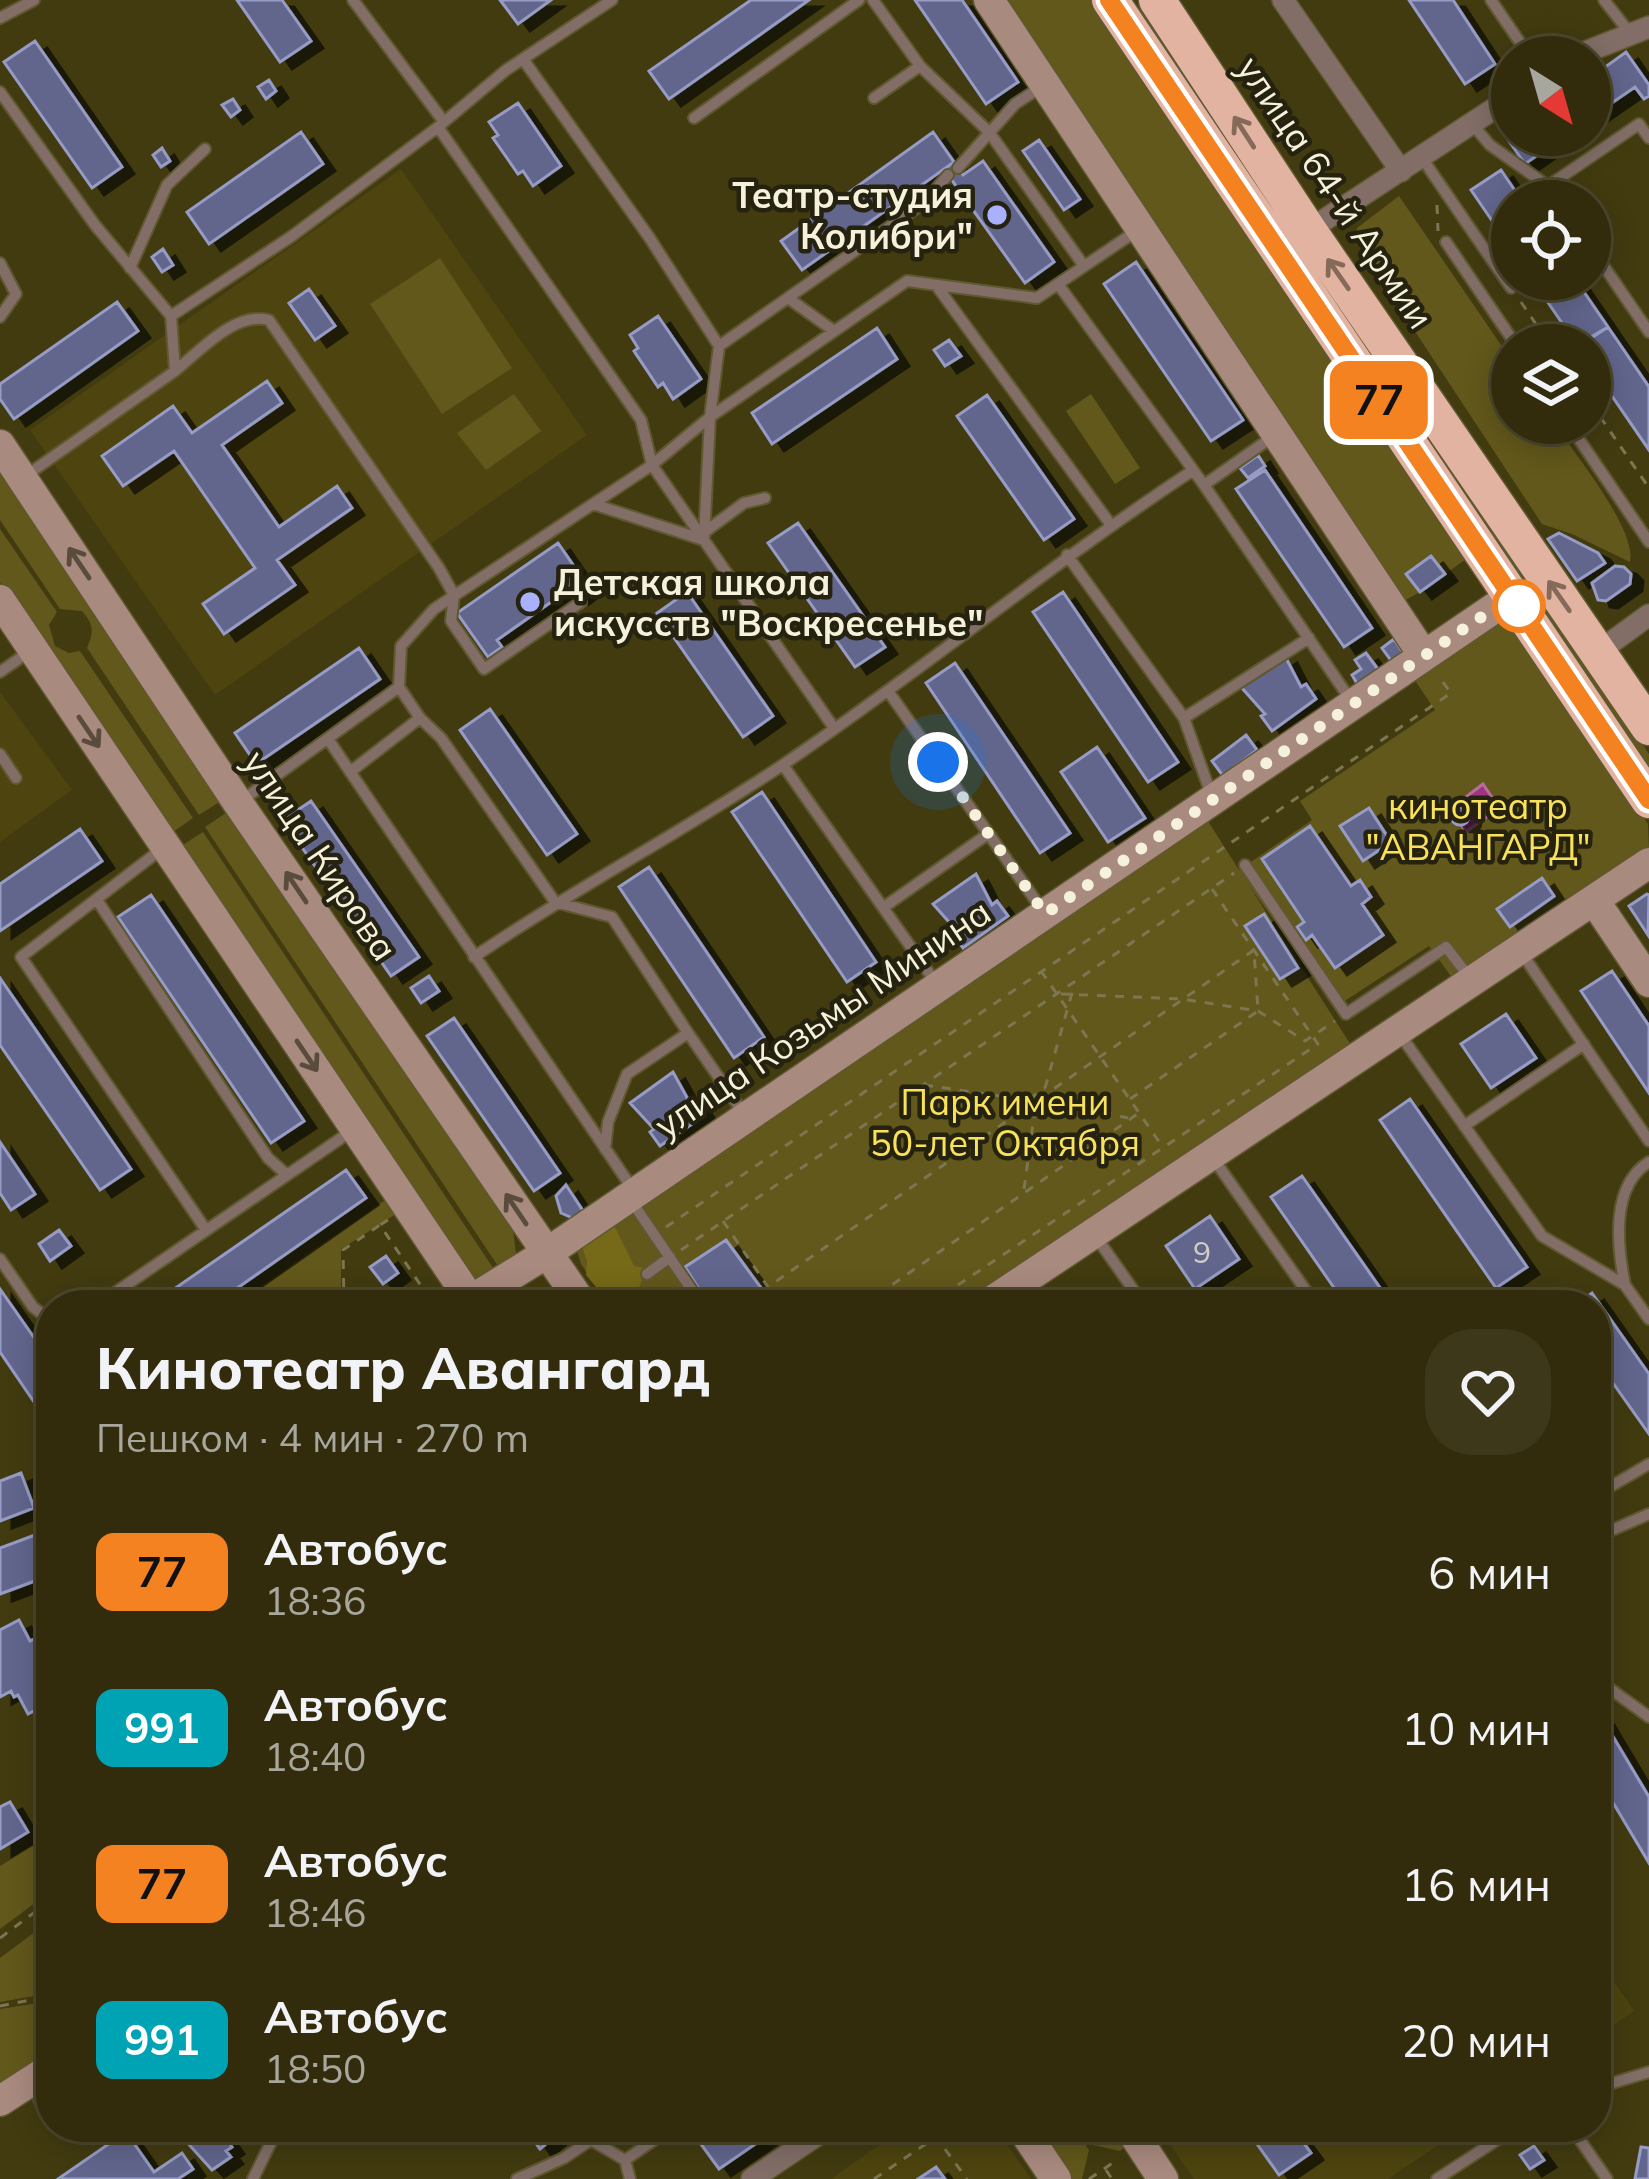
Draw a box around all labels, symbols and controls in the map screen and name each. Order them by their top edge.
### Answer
north arrow [1491,36,1611,156]
map controls [1491,36,1611,444]
street label: улица 64-й Армии [1228,47,1444,337]
one-way arrow [1232,116,1257,150]
place label: Театр-студия Колибри" [732,172,973,258]
button: locate [1491,180,1611,300]
marker: Театр-студия Колибри" [984,202,1010,228]
one-way arrow [1326,258,1351,292]
button: layers [1491,324,1611,444]
line badge: 77 [1325,361,1433,439]
text: 77 [1354,373,1404,426]
one-way arrow [66,546,91,580]
place label: Детская школа искусств "Воскресенье" [554,559,983,645]
one-way arrow [1547,579,1572,613]
unlabelled marker [1494,581,1544,631]
marker: Детская школа искусств "Воскресенье" [517,589,543,615]
one-way arrow [76,715,101,748]
your location [908,732,968,792]
street label: улица Кирова [234,741,408,969]
park label: кинотеатр "АВАНГАРД" [1365,783,1591,869]
one-way arrow [284,871,309,904]
street label: улица Козьмы Минина [645,889,999,1147]
one-way arrow [294,1038,319,1072]
park label: Парк имени 50-лет Октября [870,1079,1140,1165]
one-way arrow [504,1192,529,1226]
house number: 9 [1193,1233,1211,1271]
button: heart [1425,1329,1551,1455]
text: Кинотеатр Авангард [96,1332,710,1403]
text: Пешком · 4 мин · 270 m [96,1413,529,1462]
text: Автобус [264,1520,448,1576]
text: 6 мин [1428,1544,1551,1600]
text: 77 [137,1545,187,1598]
text: 18:36 [264,1576,367,1625]
text: Автобус [264,1676,448,1732]
text: 10 мин [1401,1700,1551,1756]
text: 991 [124,1701,200,1754]
text: 18:40 [264,1732,367,1781]
text: Автобус [264,1832,448,1888]
text: 16 мин [1401,1856,1551,1912]
text: 77 [137,1857,187,1910]
text: 18:46 [264,1888,367,1937]
text: Автобус [264,1988,448,2044]
text: 20 мин [1401,2012,1551,2068]
text: 991 [124,2013,200,2066]
text: 18:50 [264,2044,367,2093]

